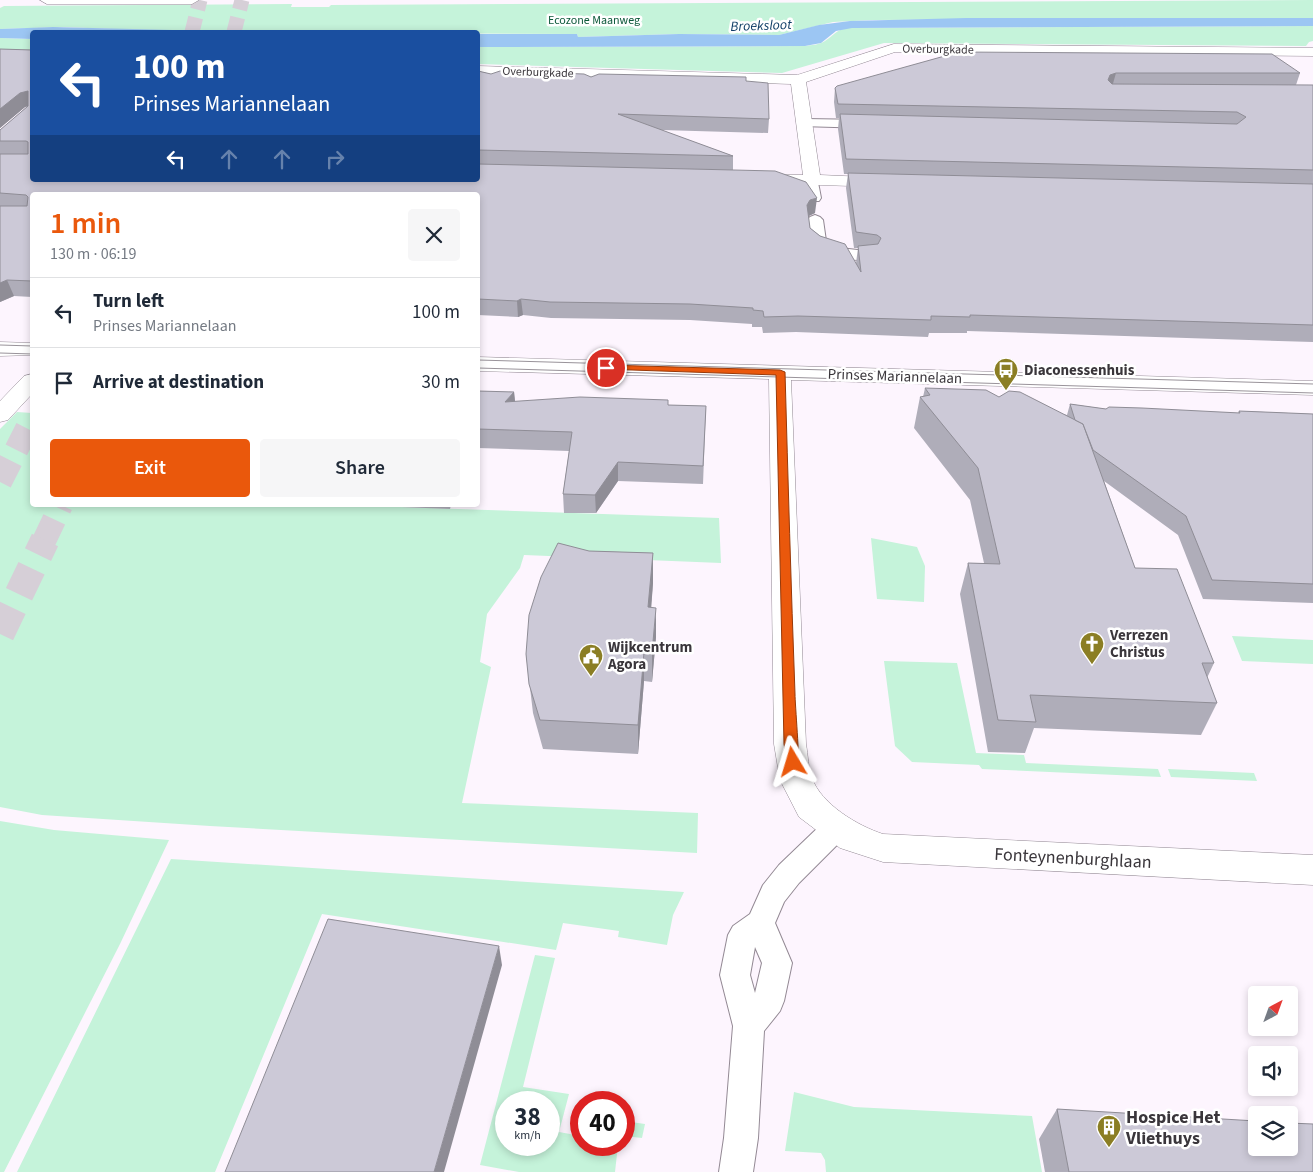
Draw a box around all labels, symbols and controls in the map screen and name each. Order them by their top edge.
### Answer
park label: Ecozone Maanweg [548,12,640,29]
water label: Broeksloot [730,15,792,37]
street label: Overburgkade [902,40,974,59]
text: 100 m [133,42,225,92]
icon: left [50,50,115,115]
street label: Overburgkade [502,63,574,82]
text: Prinses Mariannelaan [133,88,330,120]
icon: left [162,145,190,173]
icon: ahead [215,145,243,173]
icon: ahead [268,145,296,173]
icon: right [321,145,349,173]
text: 1 min [50,202,121,245]
button: close [408,209,460,261]
text: 130 m · 06:19 [50,243,137,265]
text: Turn left [93,288,164,315]
icon: left [50,299,78,327]
text: 100 m [412,299,460,326]
text: Prinses Mariannelaan [93,315,237,337]
pin [585,347,627,389]
icon: arrive [592,354,620,382]
bus stop icon: Diaconessenhuis [993,357,1019,391]
place label: Diaconessenhuis [1024,360,1135,381]
street label: Prinses Mariannelaan [827,364,963,389]
icon: arrive [50,369,78,397]
text: Arrive at destination [93,369,264,396]
text: 30 m [422,369,460,396]
button: Exit [50,439,250,497]
button: Share [260,439,460,497]
place label: Verrezen Christus [1109,625,1168,663]
church icon: Verrezen Christus [1079,631,1105,665]
place label: Wijkcentrum Agora [607,637,692,675]
public building icon: Wijkcentrum Agora [578,643,604,677]
position arrow [766,735,818,787]
street label: Fonteynenburghlaan [994,842,1152,875]
north arrow [1248,986,1298,1036]
map controls [1248,986,1298,1156]
button: sound [1248,1046,1298,1096]
speed limit sign: 40 [570,1091,635,1156]
text: 38 [514,1099,541,1135]
place label: Hospice Het Vliethuys [1125,1105,1220,1151]
button: layers [1248,1106,1298,1156]
building icon: Hospice Het Vliethuys [1096,1114,1122,1148]
text: km/h [514,1127,541,1144]

